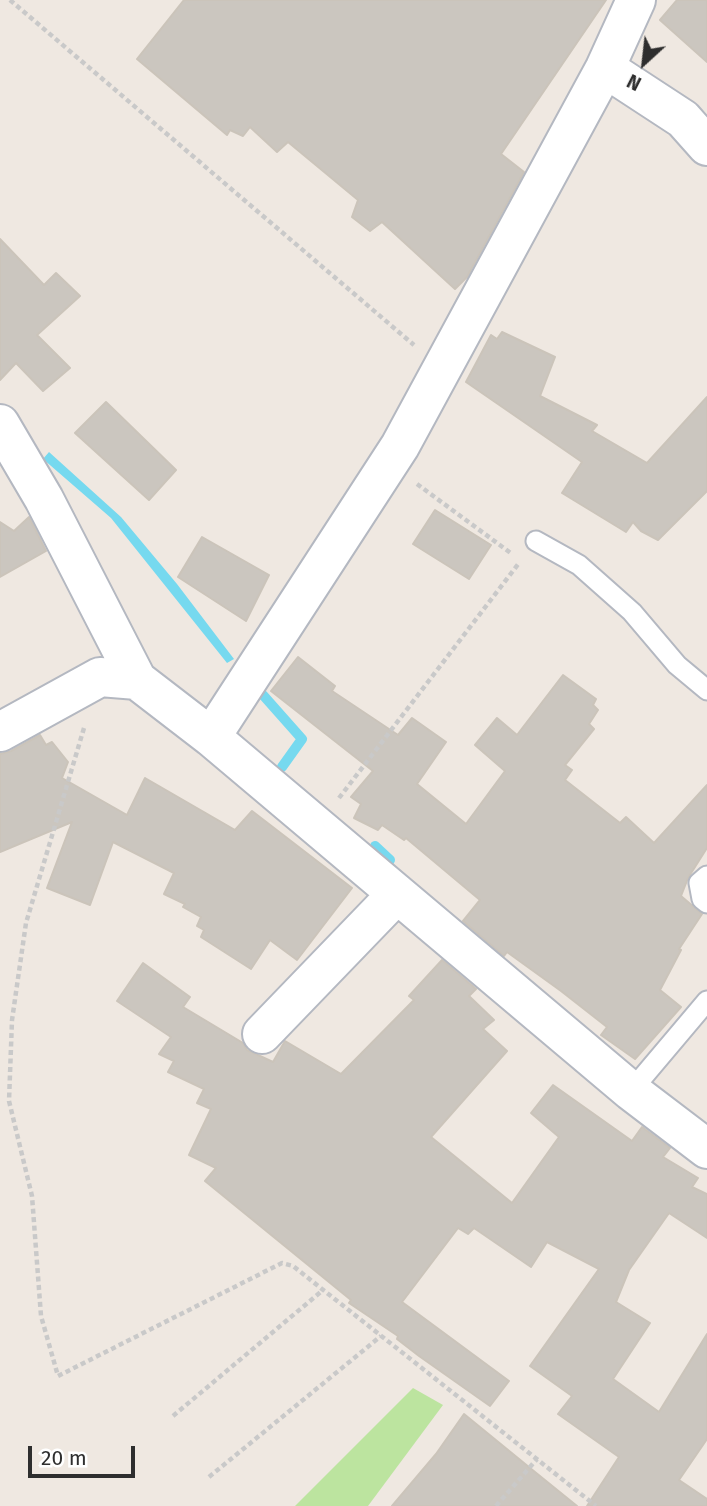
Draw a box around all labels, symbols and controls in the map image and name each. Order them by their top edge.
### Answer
north arrow [609,28,679,98]
text: N [623,69,645,95]
scale bar [32,1432,138,1476]
text: 20 m [41,1445,87,1471]

